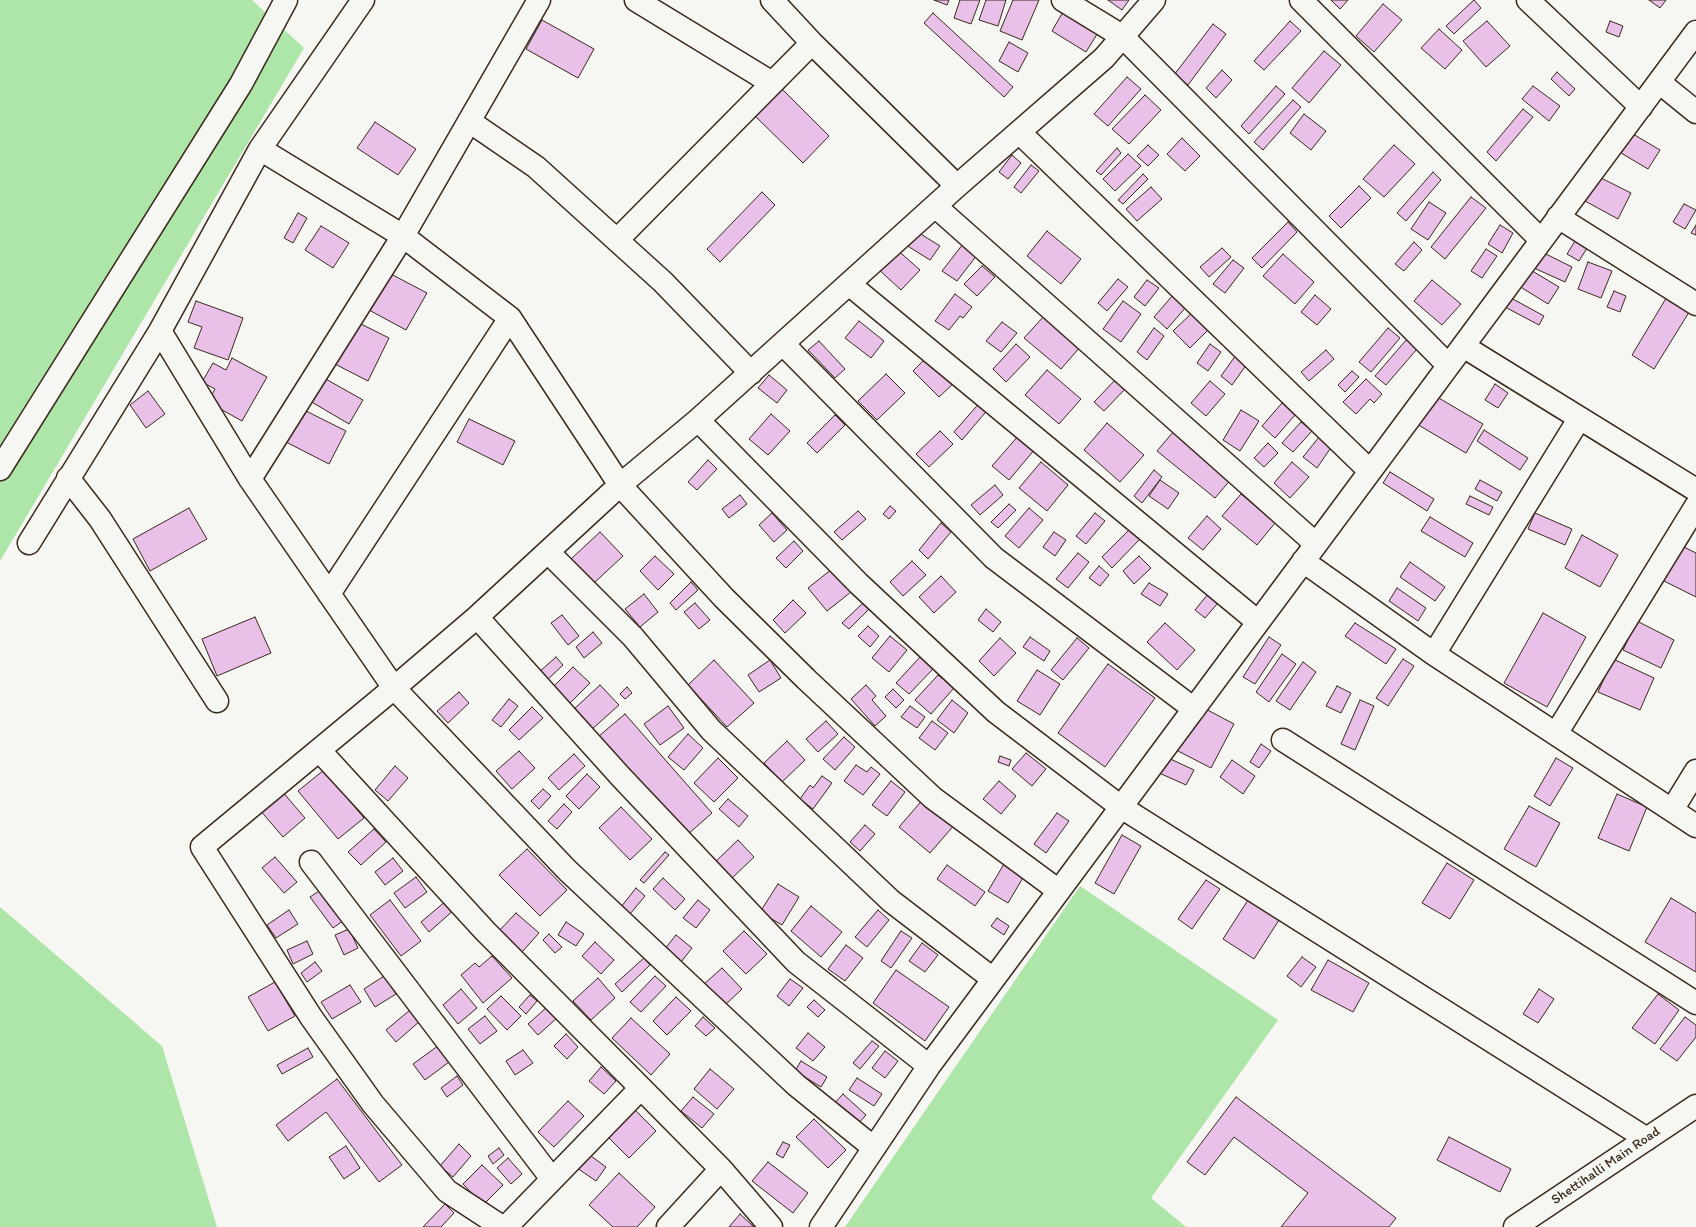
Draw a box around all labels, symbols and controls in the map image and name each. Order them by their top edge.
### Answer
street label: Shettihalli Main Road [1548,1123,1664,1209]

